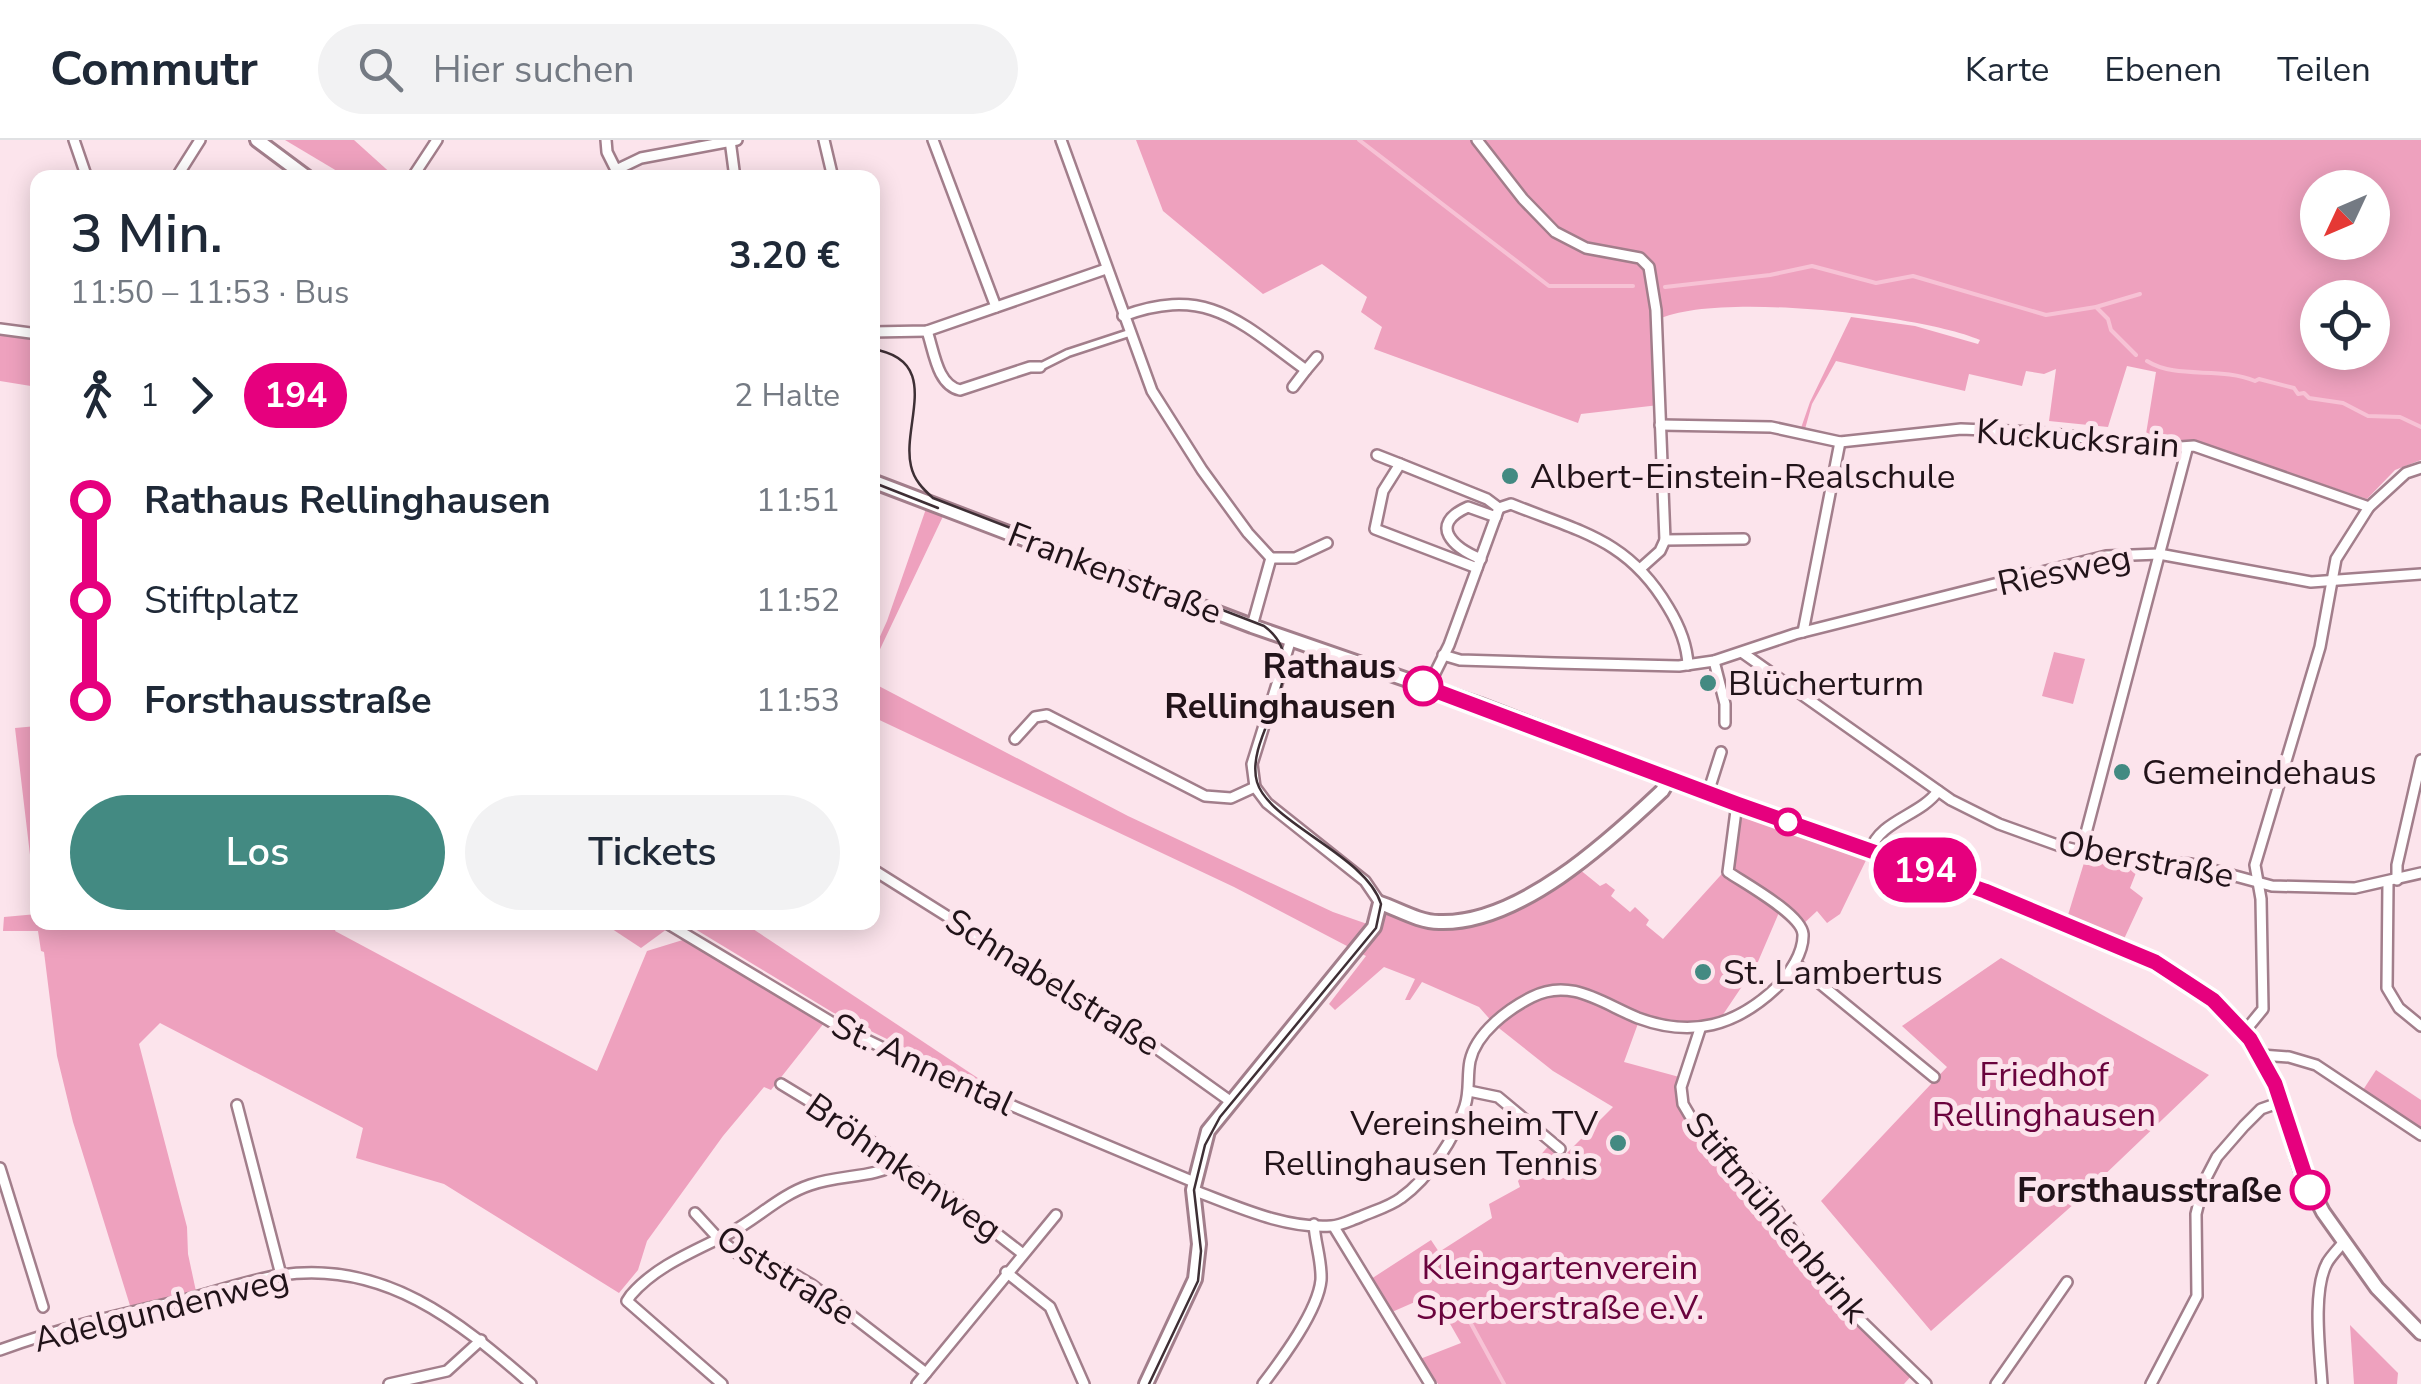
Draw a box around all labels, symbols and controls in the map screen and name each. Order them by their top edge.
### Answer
search box [318,24,1018,114]
text: Commutr [50,36,258,102]
icon: search [353,42,408,97]
text: Hier suchen [433,44,635,95]
text: Karte [1965,46,2049,93]
text: Ebenen [2104,46,2222,93]
text: Teilen [2277,46,2371,93]
north arrow [2300,170,2390,260]
map controls [2300,170,2390,370]
text: 3 Min. [70,196,223,271]
text: 3.20 € [729,230,840,281]
text: 11:50 – 11:53 · Bus [70,271,349,314]
button: locate [2300,280,2390,370]
icon: walk [70,368,125,423]
icon: forward [174,368,229,423]
text: 194 [264,372,327,419]
text: 1 [140,374,159,417]
text: 2 Halte [734,374,840,417]
street label: Kuckucksrain [1975,408,2181,469]
place label: Albert-Einstein-Realschule [1530,453,1955,500]
marker: Albert-Einstein-Realschule [1499,465,1521,487]
text: Rathaus Rellinghausen [144,475,551,526]
text: 11:51 [756,479,840,522]
street label: Frankenstraße [1001,511,1228,636]
street label: Riesweg [1993,533,2135,608]
text: Stiftplatz [144,575,299,626]
text: 11:52 [756,579,840,622]
place label: Rathaus Rellinghausen [1164,643,1396,730]
place label: Blücherturm [1728,660,1924,707]
marker: Rathaus Rellinghausen [1404,667,1442,705]
marker: Blücherturm [1697,672,1719,694]
text: Forsthausstraße [144,675,432,726]
text: 11:53 [756,679,840,722]
place label: Gemeindehaus [2142,749,2377,796]
marker: Gemeindehaus [2111,761,2133,783]
button: Los [70,795,445,910]
button: Tickets [465,795,840,910]
unlabelled marker [1775,809,1801,835]
street label: Oberstraße [2054,819,2238,900]
line badge: 194 [1868,838,1982,902]
text: 194 [1893,847,1957,894]
street label: Schnabelstraße [936,898,1169,1067]
place label: St. Lambertus [1723,949,1943,996]
marker: St. Lambertus [1692,961,1714,983]
street label: St. Annental [824,1002,1022,1127]
park label: Friedhof Rellinghausen [1932,1051,2156,1138]
street label: Bröhmkenweg [796,1082,1011,1252]
place label: Vereinsheim TV Rellinghausen Tennis [1263,1100,1599,1187]
street label: Stiftmühlenbrink [1675,1102,1879,1333]
marker: Vereinsheim TV Rellinghausen Tennis [1607,1132,1629,1154]
place label: Forsthausstraße [2017,1167,2282,1214]
marker: Forsthausstraße [2291,1171,2329,1209]
street label: Oststraße [707,1214,864,1337]
park label: Kleingartenverein Sperberstraße e.V. [1416,1244,1704,1331]
street label: Adelgundenweg [29,1255,294,1364]

